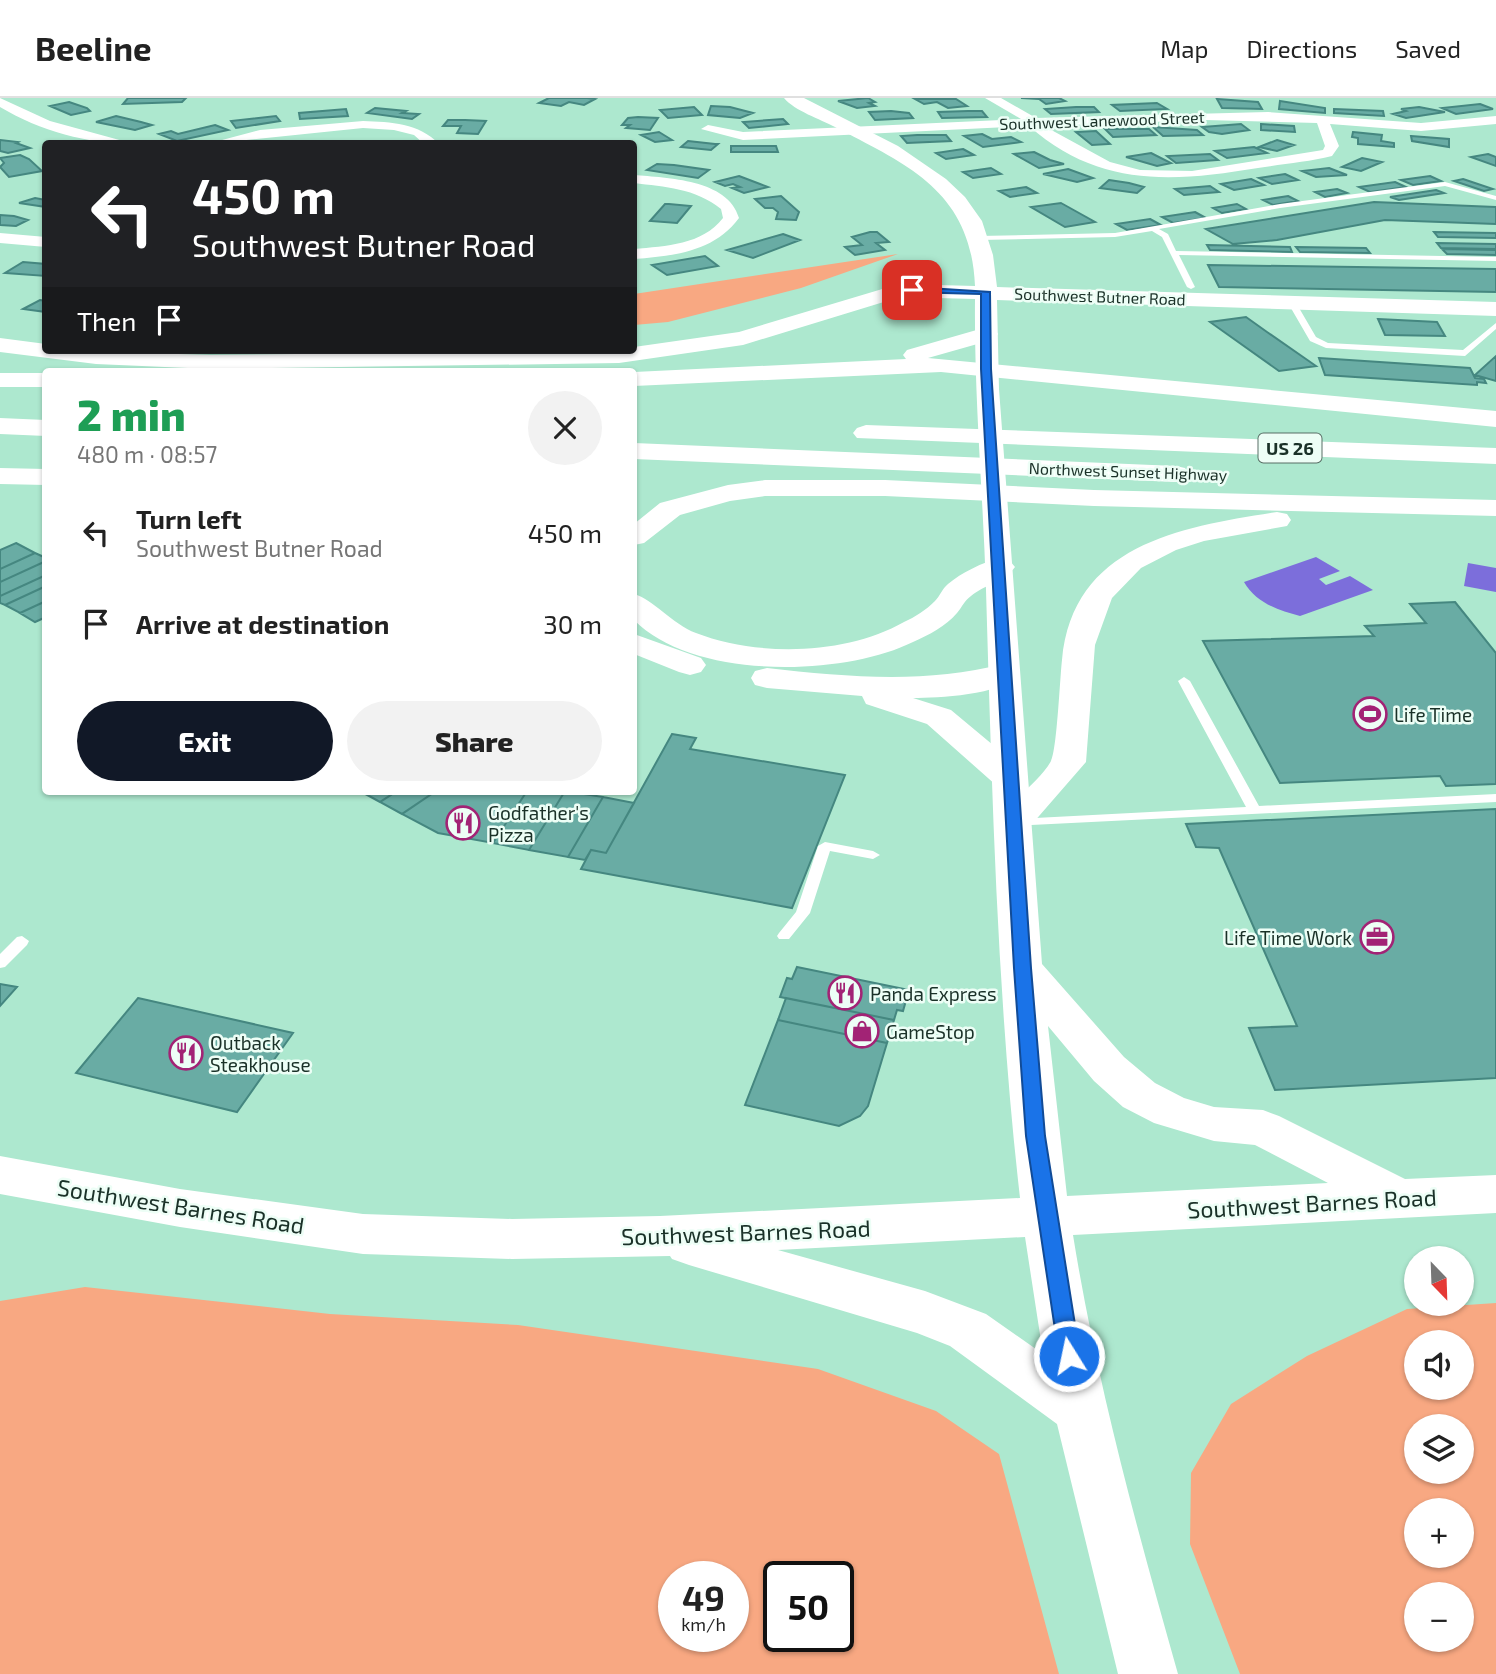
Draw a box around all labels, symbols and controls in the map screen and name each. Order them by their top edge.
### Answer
text: Beeline [35,28,152,68]
text: Map [1160,34,1208,63]
text: Directions [1246,34,1357,63]
text: Saved [1395,34,1461,63]
street label: Southwest Lanewood Street [999,107,1205,133]
text: 450 m [192,165,335,224]
icon: left [77,168,168,259]
text: Southwest Butner Road [192,225,535,263]
pin [882,260,942,320]
icon: arrive [893,271,931,309]
street label: Southwest Butner Road [1014,284,1186,308]
icon: arrive [150,301,188,339]
text: Then [77,305,136,336]
text: 2 min [77,389,186,439]
button: close [528,391,602,465]
road number: US 26 [1258,434,1322,462]
text: 480 m · 08:57 [77,440,217,468]
street label: Northwest Sunset Highway [1028,458,1228,484]
text: Turn left [136,503,242,534]
icon: left [77,514,115,552]
text: 450 m [528,517,602,548]
text: Southwest Butner Road [136,534,383,562]
icon: arrive [77,605,115,643]
text: Arrive at destination [136,608,389,639]
text: 30 m [543,608,602,639]
sports icon: Life Time [1351,695,1389,733]
button: Exit [77,701,333,781]
button: Share [347,701,602,781]
place label: Life Time [1394,703,1472,726]
place label: Godfather's Pizza [488,801,589,846]
restaurant icon: Godfather's Pizza [444,804,482,842]
office icon: Life Time Work [1358,918,1396,956]
place label: Life Time Work [1224,926,1352,949]
restaurant icon: Panda Express [826,974,864,1012]
place label: Panda Express [870,982,997,1005]
shop icon: GameStop [843,1012,881,1050]
place label: GameStop [886,1020,975,1043]
place label: Outback Steakhouse [210,1031,311,1076]
restaurant icon: Outback Steakhouse [167,1034,205,1072]
street label: Southwest Barnes Road [56,1173,306,1239]
street label: Southwest Barnes Road [1187,1182,1437,1224]
street label: Southwest Barnes Road [621,1214,871,1250]
north arrow [1404,1246,1474,1316]
map controls [1404,1246,1474,1652]
position arrow [1032,1319,1106,1393]
button: sound [1404,1330,1474,1400]
button: layers [1404,1414,1474,1484]
button: + [1404,1498,1474,1568]
speed limit sign: 50 [763,1561,854,1652]
text: 49 [682,1576,725,1618]
button: − [1404,1582,1474,1652]
text: km/h [681,1613,726,1635]

